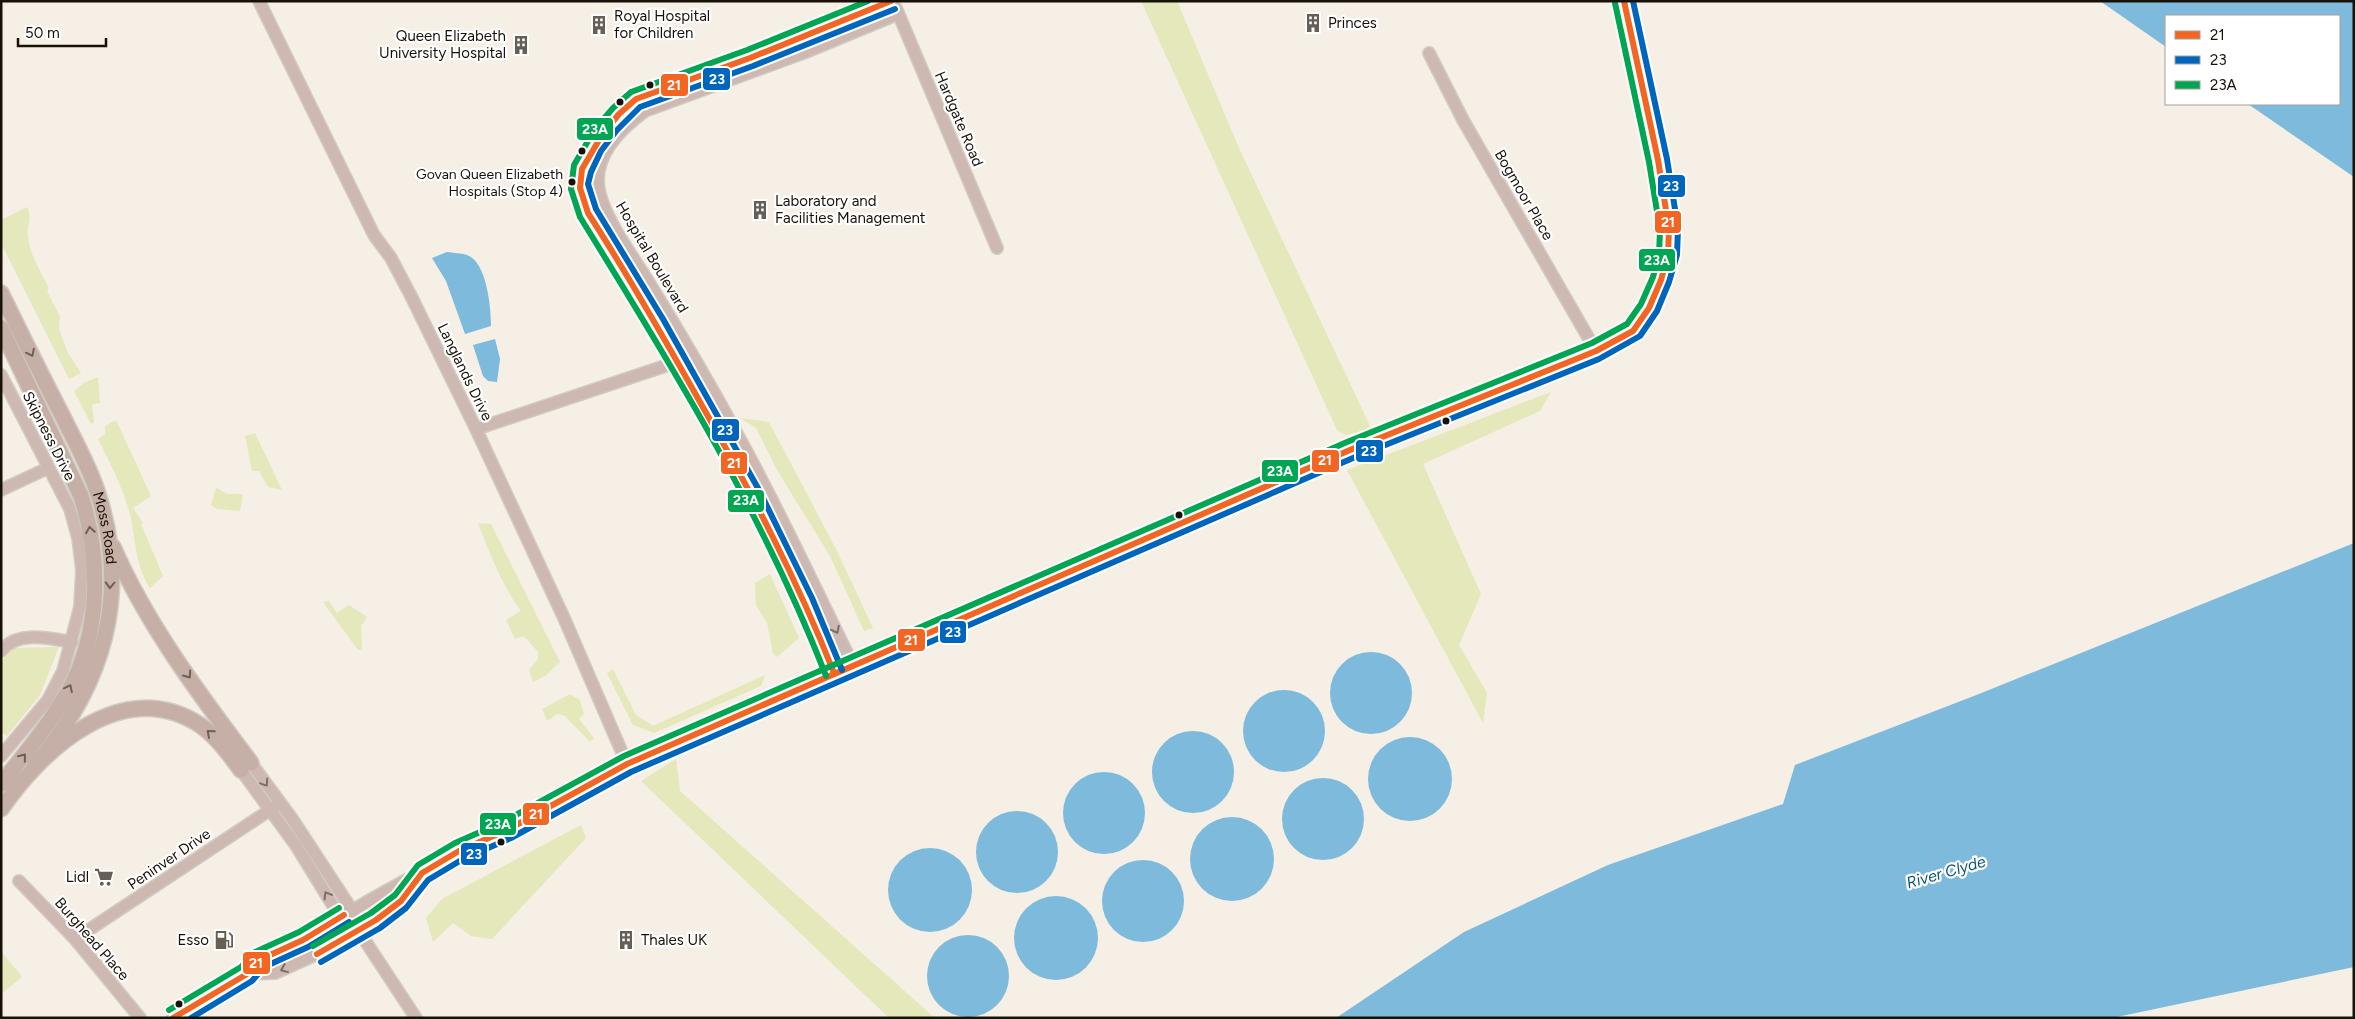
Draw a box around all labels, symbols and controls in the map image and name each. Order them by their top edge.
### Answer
place label: Royal Hospital for Children [614,7,710,42]
building icon: Princes [1302,12,1324,34]
building icon: Royal Hospital for Children [588,14,610,36]
place label: Princes [1328,14,1377,32]
scale bar [18,15,105,47]
legend [2165,15,2340,105]
text: 50 m [25,24,60,42]
text: 21 [2210,26,2225,44]
place label: Queen Elizabeth University Hospital [379,27,506,62]
building icon: Queen Elizabeth University Hospital [510,34,532,56]
text: 23 [2210,51,2227,69]
line badge: 23 [702,67,731,91]
street label: Hardgate Road [931,69,987,169]
text: 23 [709,71,725,88]
line badge: 21 [660,73,689,97]
text: 23A [2210,76,2237,94]
text: 21 [667,77,681,94]
unlabelled marker [645,80,655,90]
unlabelled marker [615,97,625,107]
line badge: 23A [576,117,614,141]
text: 23A [582,121,608,138]
unlabelled marker [577,146,587,156]
street label: Bogmoor Place [1491,147,1557,243]
place label: Govan Queen Elizabeth Hospitals (Stop 4) [416,166,563,200]
line badge: 23 [1657,174,1686,198]
marker: Govan Queen Elizabeth Hospitals (Stop 4) [567,177,577,187]
text: 23 [1663,178,1679,195]
place label: Laboratory and Facilities Management [775,192,926,227]
street label: Hospital Boulevard [612,198,692,316]
building icon: Laboratory and Facilities Management [749,199,771,221]
line badge: 21 [1654,210,1682,234]
text: 21 [1661,214,1675,231]
line badge: 23A [1638,248,1676,272]
text: 23A [1644,252,1670,269]
street label: Langlands Drive [434,320,496,424]
one-way arrow [25,348,35,357]
street label: Skipness Drive [19,388,79,484]
unlabelled marker [1441,416,1451,426]
line badge: 23 [711,418,740,442]
text: 23 [717,422,733,439]
line badge: 23 [1355,439,1384,463]
text: 23 [1361,443,1377,460]
line badge: 21 [1311,449,1340,473]
line badge: 21 [720,451,748,475]
text: 21 [1318,452,1332,469]
text: 21 [727,455,741,472]
line badge: 23A [1261,459,1299,483]
text: 23A [1267,463,1293,480]
street label: Moss Road [89,489,120,565]
line badge: 23A [727,489,765,513]
text: 23A [733,492,759,509]
unlabelled marker [1174,510,1184,520]
one-way arrow [86,526,96,535]
one-way arrow [105,581,116,589]
line badge: 23 [939,620,967,644]
text: 23 [945,624,961,641]
one-way arrow [830,625,840,634]
line badge: 21 [897,628,926,652]
text: 21 [904,632,918,649]
one-way arrow [182,669,191,678]
one-way arrow [63,684,73,693]
one-way arrow [206,730,215,739]
one-way arrow [17,754,25,763]
one-way arrow [259,777,268,787]
line badge: 21 [522,802,550,826]
text: 21 [529,806,543,823]
line badge: 23A [479,812,517,836]
text: 23A [485,816,511,833]
street label: Peninver Drive [124,825,214,893]
unlabelled marker [496,837,506,847]
line badge: 23 [460,842,488,866]
text: 23 [466,846,482,863]
water label: River Clyde [1904,852,1988,892]
supermarket icon: Lidl [93,866,115,888]
place label: Lidl [66,868,89,886]
one-way arrow [323,891,333,900]
street label: Burghead Place [51,894,133,984]
fuel station icon: Esso [213,929,235,951]
building icon: Thales UK [615,929,637,951]
place label: Esso [177,931,209,949]
place label: Thales UK [641,931,708,949]
line badge: 21 [242,951,271,975]
text: 21 [249,955,263,972]
one-way arrow [280,963,288,973]
unlabelled marker [174,999,184,1009]

